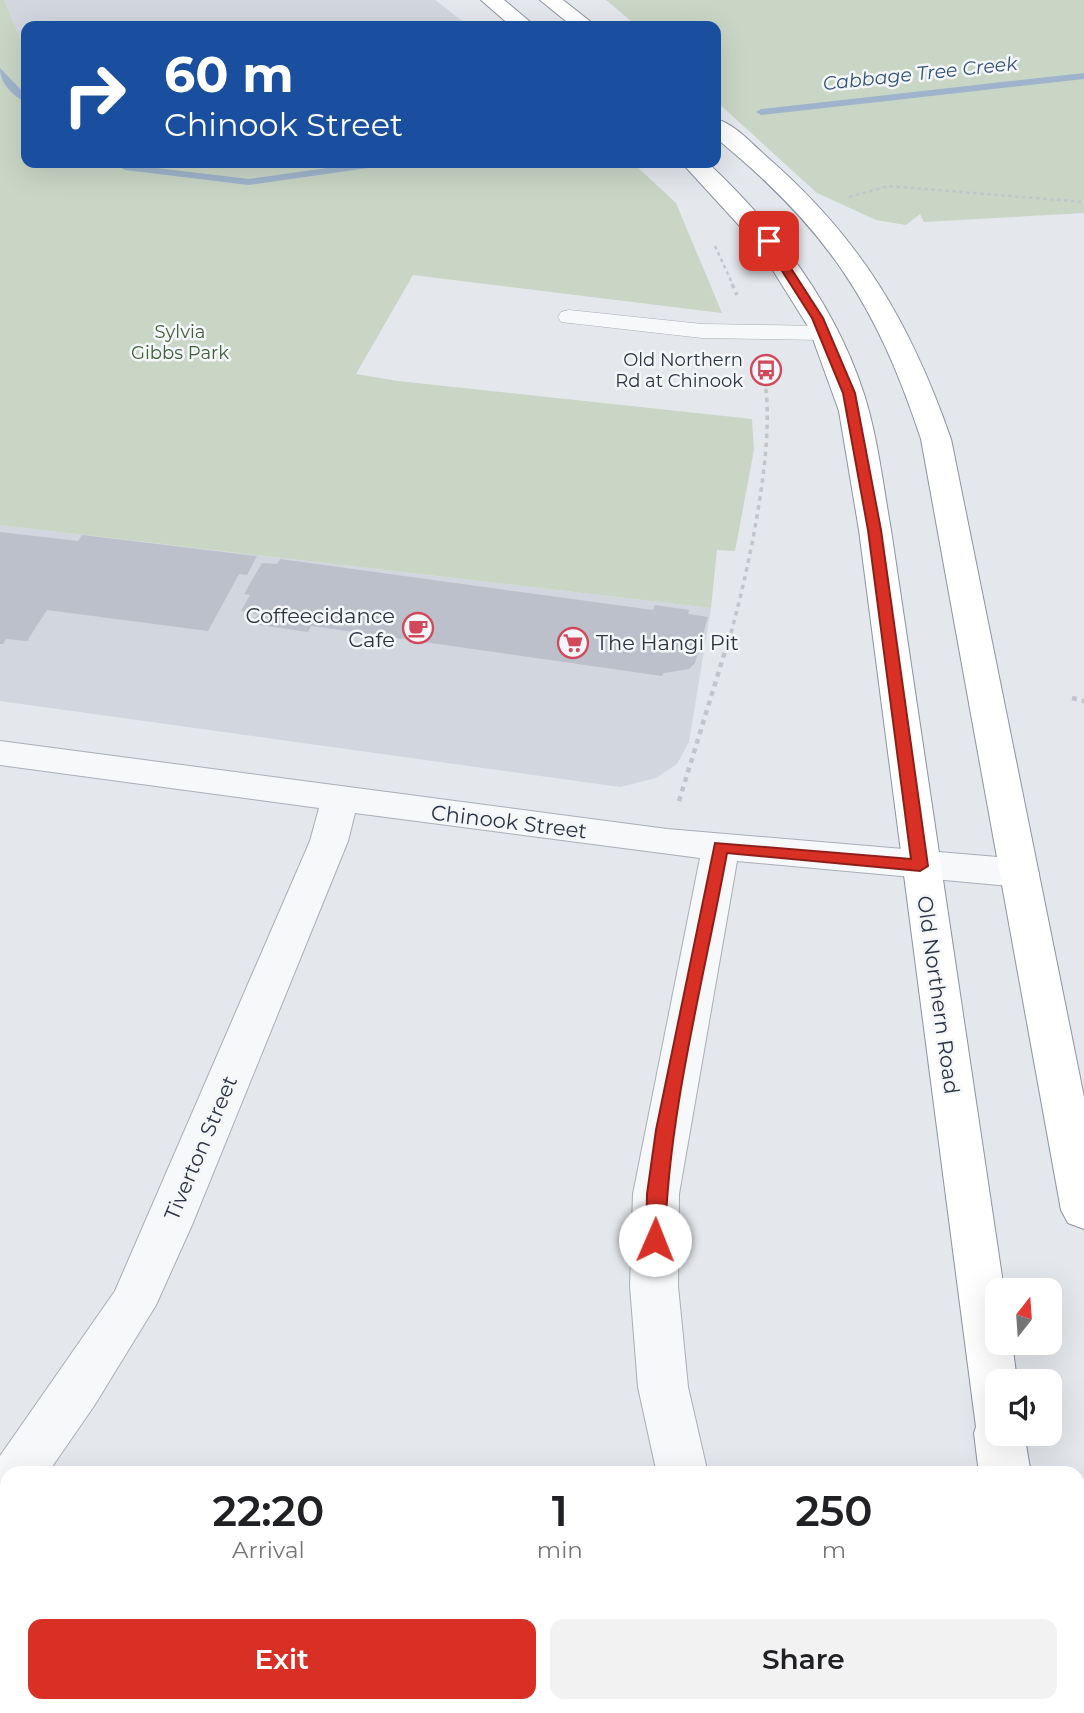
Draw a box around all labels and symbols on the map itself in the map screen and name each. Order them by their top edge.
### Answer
water label: Cabbage Tree Creek [822,52,1019,95]
pin [739,211,799,271]
park label: Sylvia Gibbs Park [131,321,229,364]
place label: Old Northern Rd at Chinook [615,349,743,392]
bus stop icon: Old Northern Rd at Chinook [749,353,783,387]
place label: Coffeecidance Cafe [246,603,395,652]
cafe icon: Coffeecidance Cafe [401,611,435,645]
supermarket icon: The Hangi Pit [556,626,590,660]
place label: The Hangi Pit [596,630,739,655]
street label: Chinook Street [430,800,588,843]
street label: Old Northern Road [912,894,965,1096]
street label: Tiverton Street [159,1072,242,1224]
position arrow [618,1203,692,1277]
north arrow [985,1278,1062,1354]

